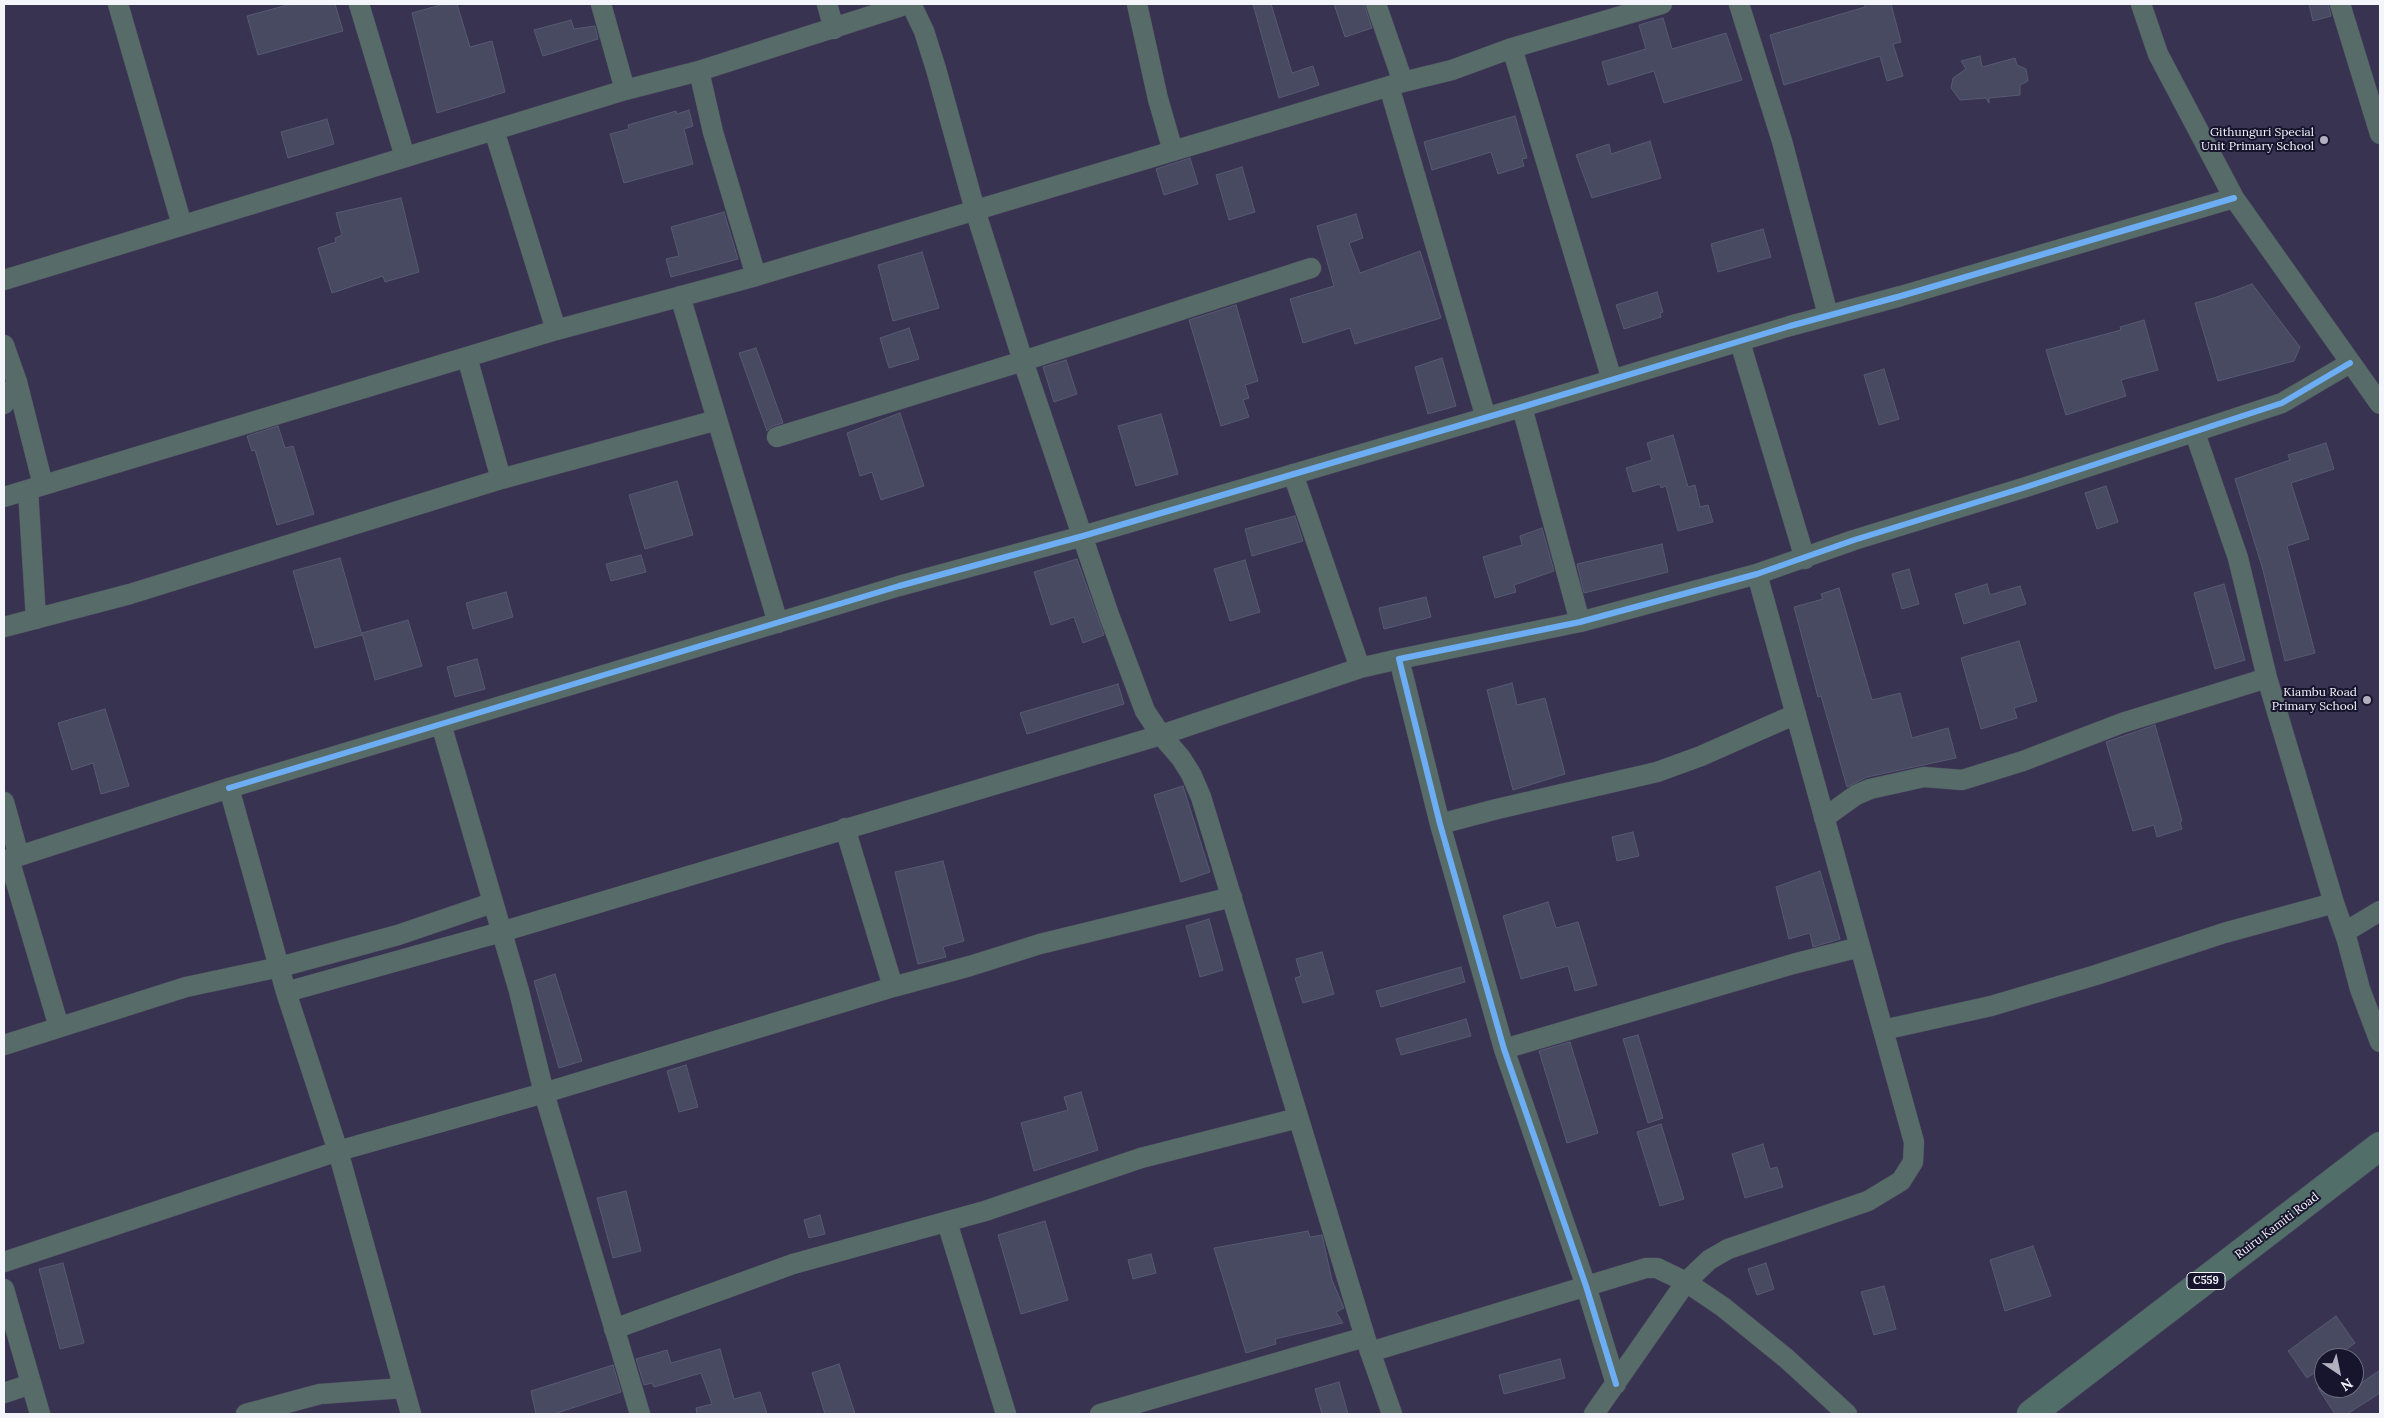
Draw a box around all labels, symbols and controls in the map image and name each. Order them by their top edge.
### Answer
place label: Githunguri Special Unit Primary School [2201,126,2314,154]
marker: Githunguri Special Unit Primary School [2318,134,2330,146]
place label: Kiambu Road Primary School [2272,686,2357,714]
marker: Kiambu Road Primary School [2361,694,2373,706]
street label: Ruiru Kamiti Road [2232,1190,2322,1262]
road number: C559 [2187,1272,2225,1290]
north arrow [2314,1348,2364,1398]
text: N [2337,1374,2356,1395]

